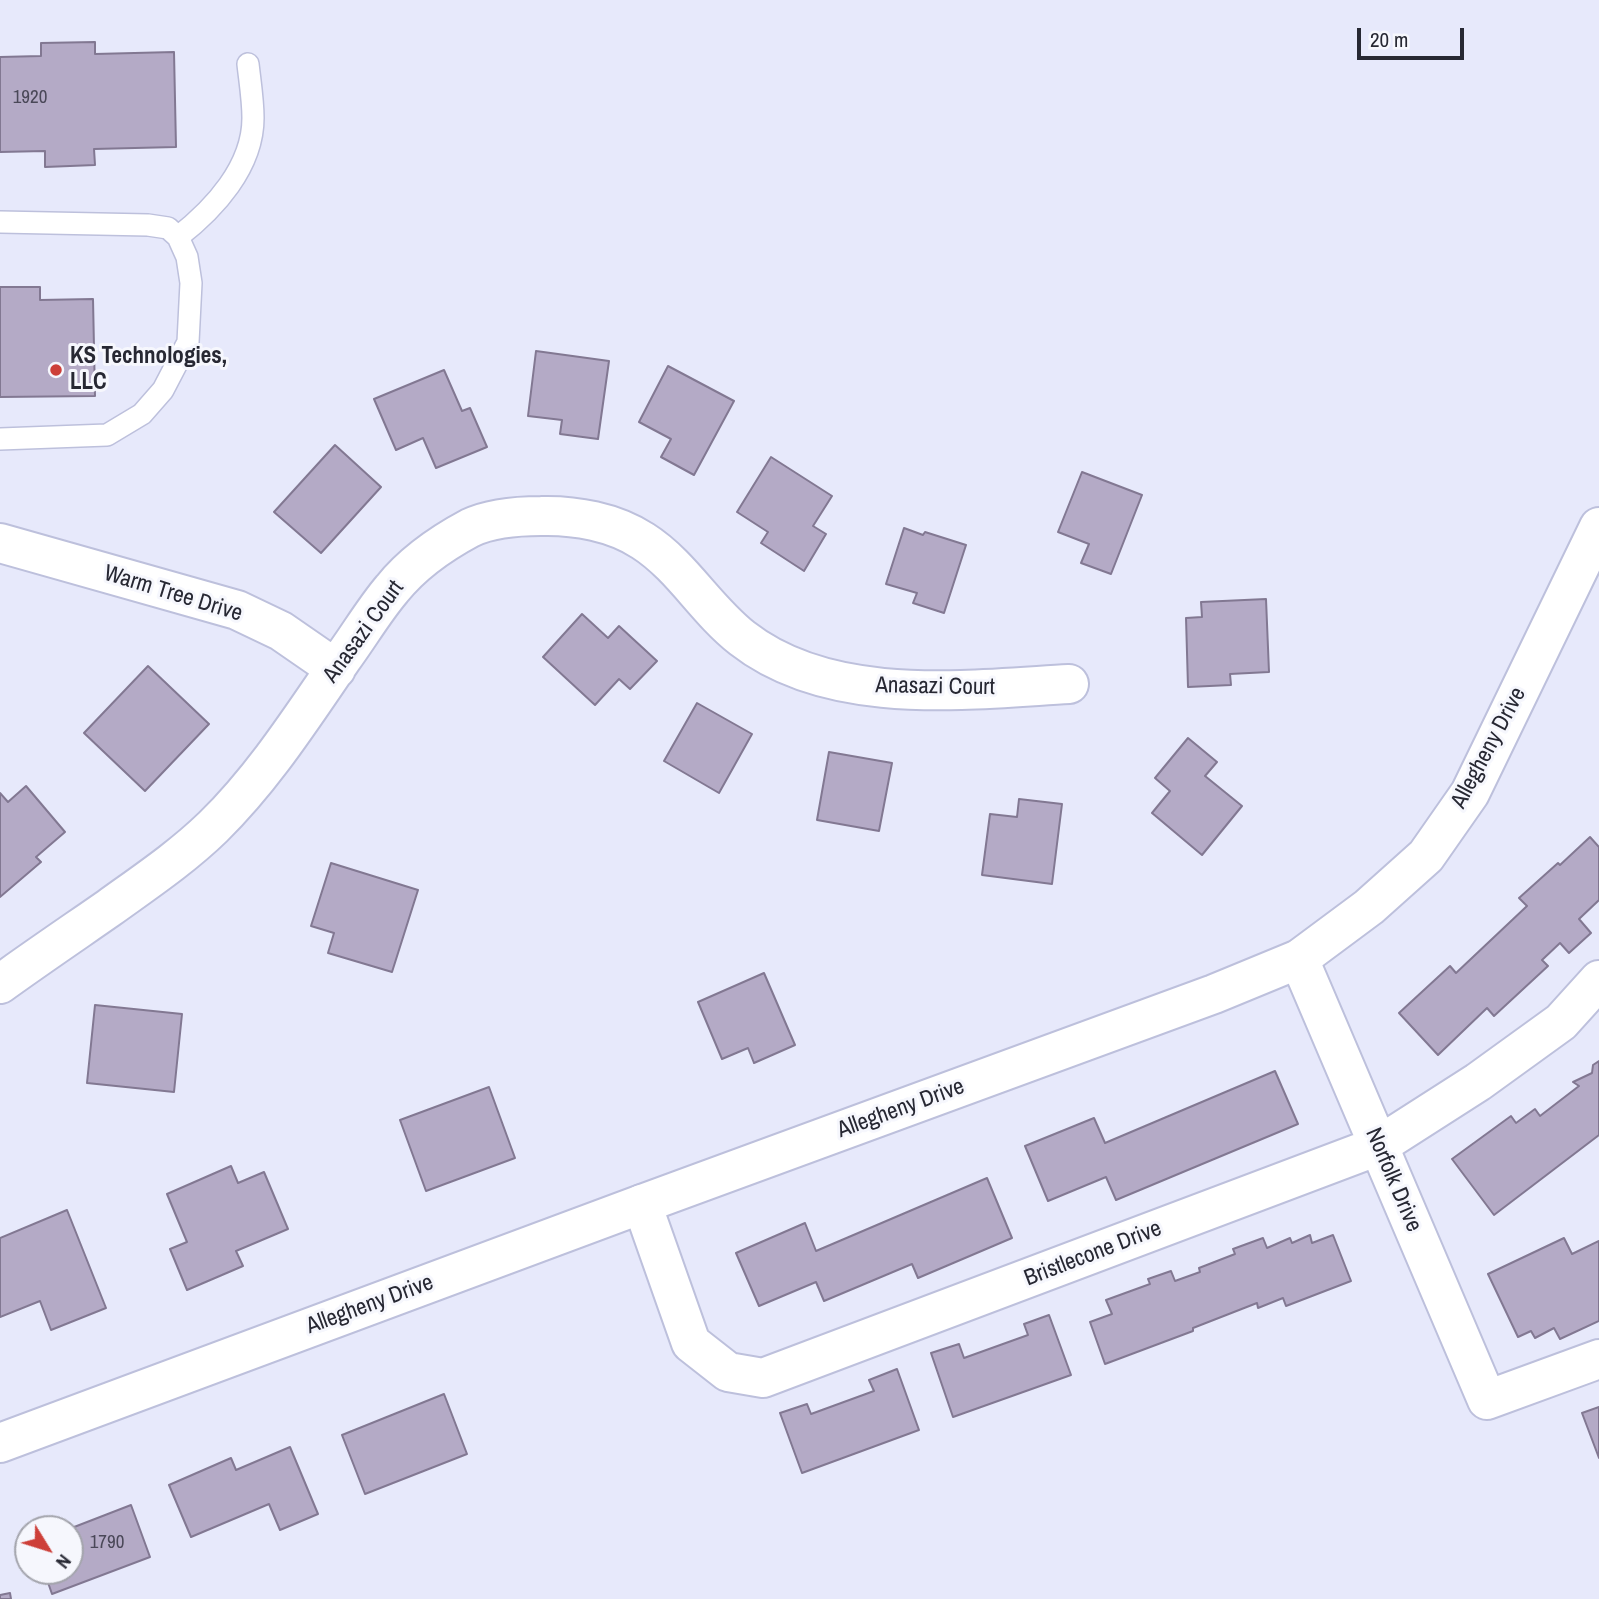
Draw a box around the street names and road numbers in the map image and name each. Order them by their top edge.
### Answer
street label: Warm Tree Drive [100,560,246,628]
street label: Anasazi Court [318,576,410,688]
street label: Anasazi Court [875,672,995,702]
street label: Allegheny Drive [1446,683,1532,813]
street label: Allegheny Drive [834,1073,968,1145]
street label: Norfolk Drive [1359,1124,1427,1236]
street label: Bristlecone Drive [1021,1215,1165,1293]
street label: Allegheny Drive [303,1269,437,1341]

